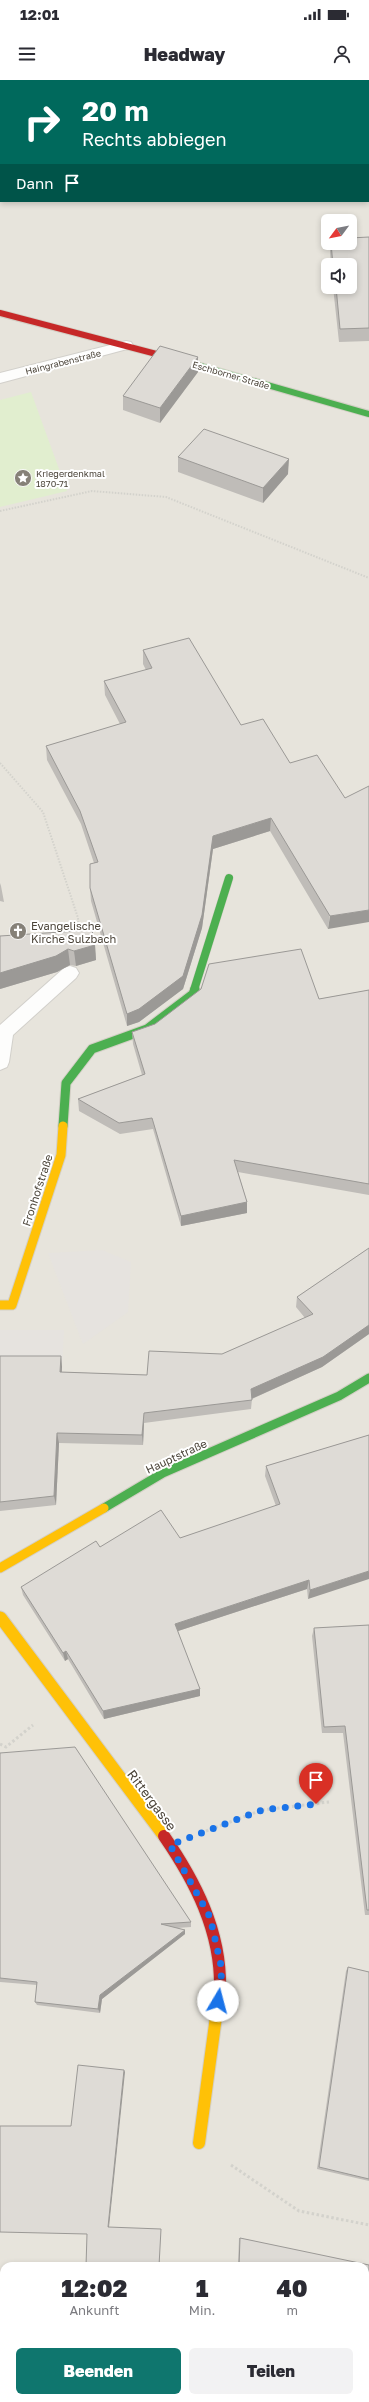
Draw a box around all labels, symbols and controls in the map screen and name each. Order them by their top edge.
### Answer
text: 12:01 [20,5,59,23]
icon: menu [16,43,38,65]
text: Headway [144,43,225,65]
icon: person [331,43,353,65]
text: 20 m [82,94,149,127]
icon: right [16,96,68,148]
text: Rechts abbiegen [82,128,227,150]
icon: arrive [61,172,83,194]
text: Dann [16,174,53,192]
north arrow [321,214,357,250]
map controls [321,214,357,294]
button: sound [321,258,357,294]
street label: Haingrabenstraße [24,347,102,377]
street label: Eschborner Straße [191,359,271,391]
place icon: Kriegerdenkmal 1870-71 [13,468,33,488]
place label: Kriegerdenkmal 1870-71 [36,468,105,489]
place label: Evangelische Kirche Sulzbach [31,919,116,945]
church icon: Evangelische Kirche Sulzbach [8,921,28,941]
street label: Fronhofstraße [19,1152,55,1228]
street label: Hauptstraße [143,1436,209,1476]
pin [299,1763,333,1804]
street label: Rittergasse [124,1767,180,1833]
icon: arrive [305,1769,327,1791]
position arrow [197,1980,239,2022]
text: 12:02 [61,2273,127,2302]
text: 1 [196,2273,208,2302]
text: 40 [277,2273,308,2302]
text: Ankunft [69,2302,119,2318]
text: Min. [189,2302,215,2318]
text: m [286,2302,298,2318]
button: Beenden [16,2348,181,2394]
button: Teilen [189,2348,353,2394]

